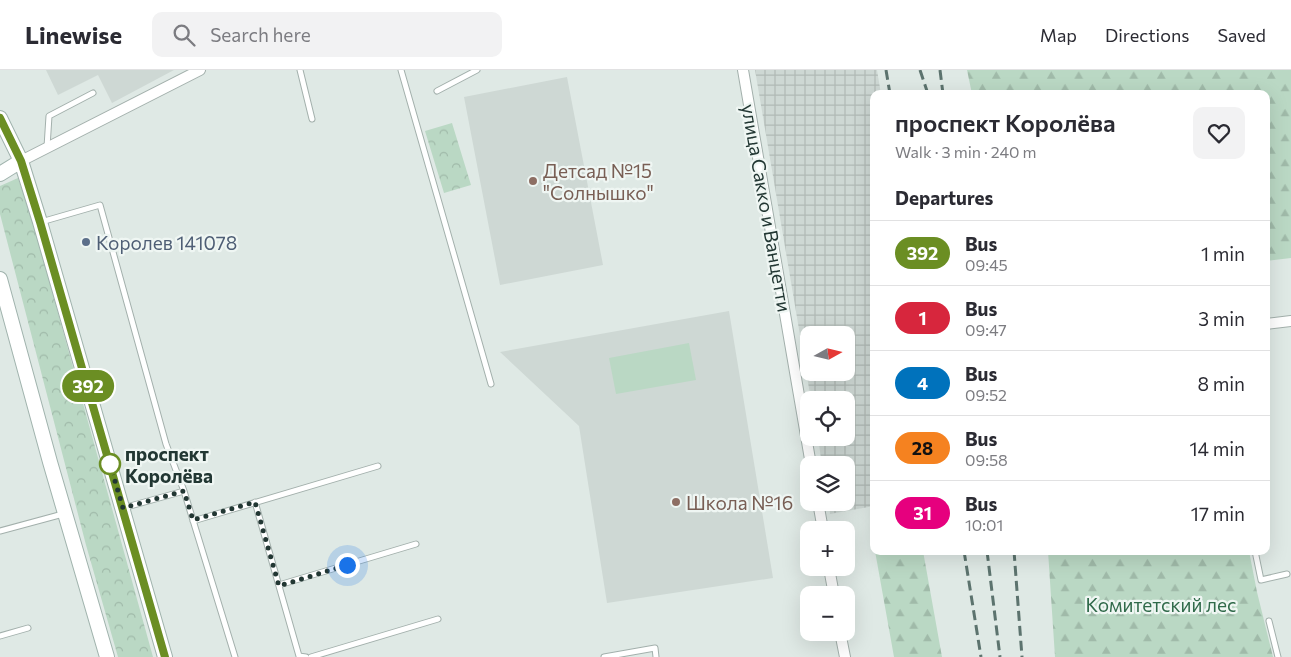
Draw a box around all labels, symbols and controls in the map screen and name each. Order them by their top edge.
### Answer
search box [152,12,502,57]
text: Linewise [25,20,122,49]
icon: search [170,21,198,49]
text: Search here [210,23,311,46]
text: Map [1040,24,1077,46]
text: Directions [1105,24,1189,46]
text: Saved [1217,24,1266,46]
street label: улица Сакко и Ванцетти [737,102,797,314]
button: heart [1193,107,1245,159]
text: проспект Королёва [895,108,1115,137]
text: Walk · 3 min · 240 m [895,142,1036,161]
place label: Детсад №15 "Солнышко" [543,159,654,204]
marker: Детсад №15 "Солнышко" [527,175,539,187]
text: Departures [895,186,993,209]
place label: Королев 141078 [96,231,237,254]
text: Bus [965,232,997,255]
marker: Королев 141078 [80,236,92,248]
text: 392 [907,242,938,264]
text: 1 min [1201,242,1245,265]
text: 09:45 [965,255,1008,274]
text: Bus [965,297,997,320]
text: 1 [918,307,927,329]
text: 3 min [1198,307,1245,330]
text: 09:47 [965,320,1007,339]
north arrow [800,326,855,381]
map controls [800,326,855,641]
text: Bus [965,362,997,385]
line badge: 392 [59,370,117,402]
text: 4 [917,372,928,394]
text: 8 min [1197,372,1245,395]
text: 392 [72,375,104,397]
text: 09:52 [965,385,1007,404]
button: locate [800,391,855,446]
text: Bus [965,427,997,450]
text: 28 [912,437,933,459]
text: 14 min [1189,437,1245,460]
place label: проспект Королёва [125,442,213,487]
text: 09:58 [965,450,1008,469]
marker: проспект Королёва [99,453,121,475]
button: layers [800,456,855,511]
place label: Школа №16 [686,491,793,514]
text: Bus [965,492,997,515]
marker: Школа №16 [670,496,682,508]
text: 31 [913,502,932,524]
text: 17 min [1191,502,1245,525]
text: 10:01 [965,515,1003,534]
button: + [800,521,855,576]
your location [335,553,360,578]
button: − [800,586,855,641]
park label: Комитетский лес [1086,593,1236,616]

